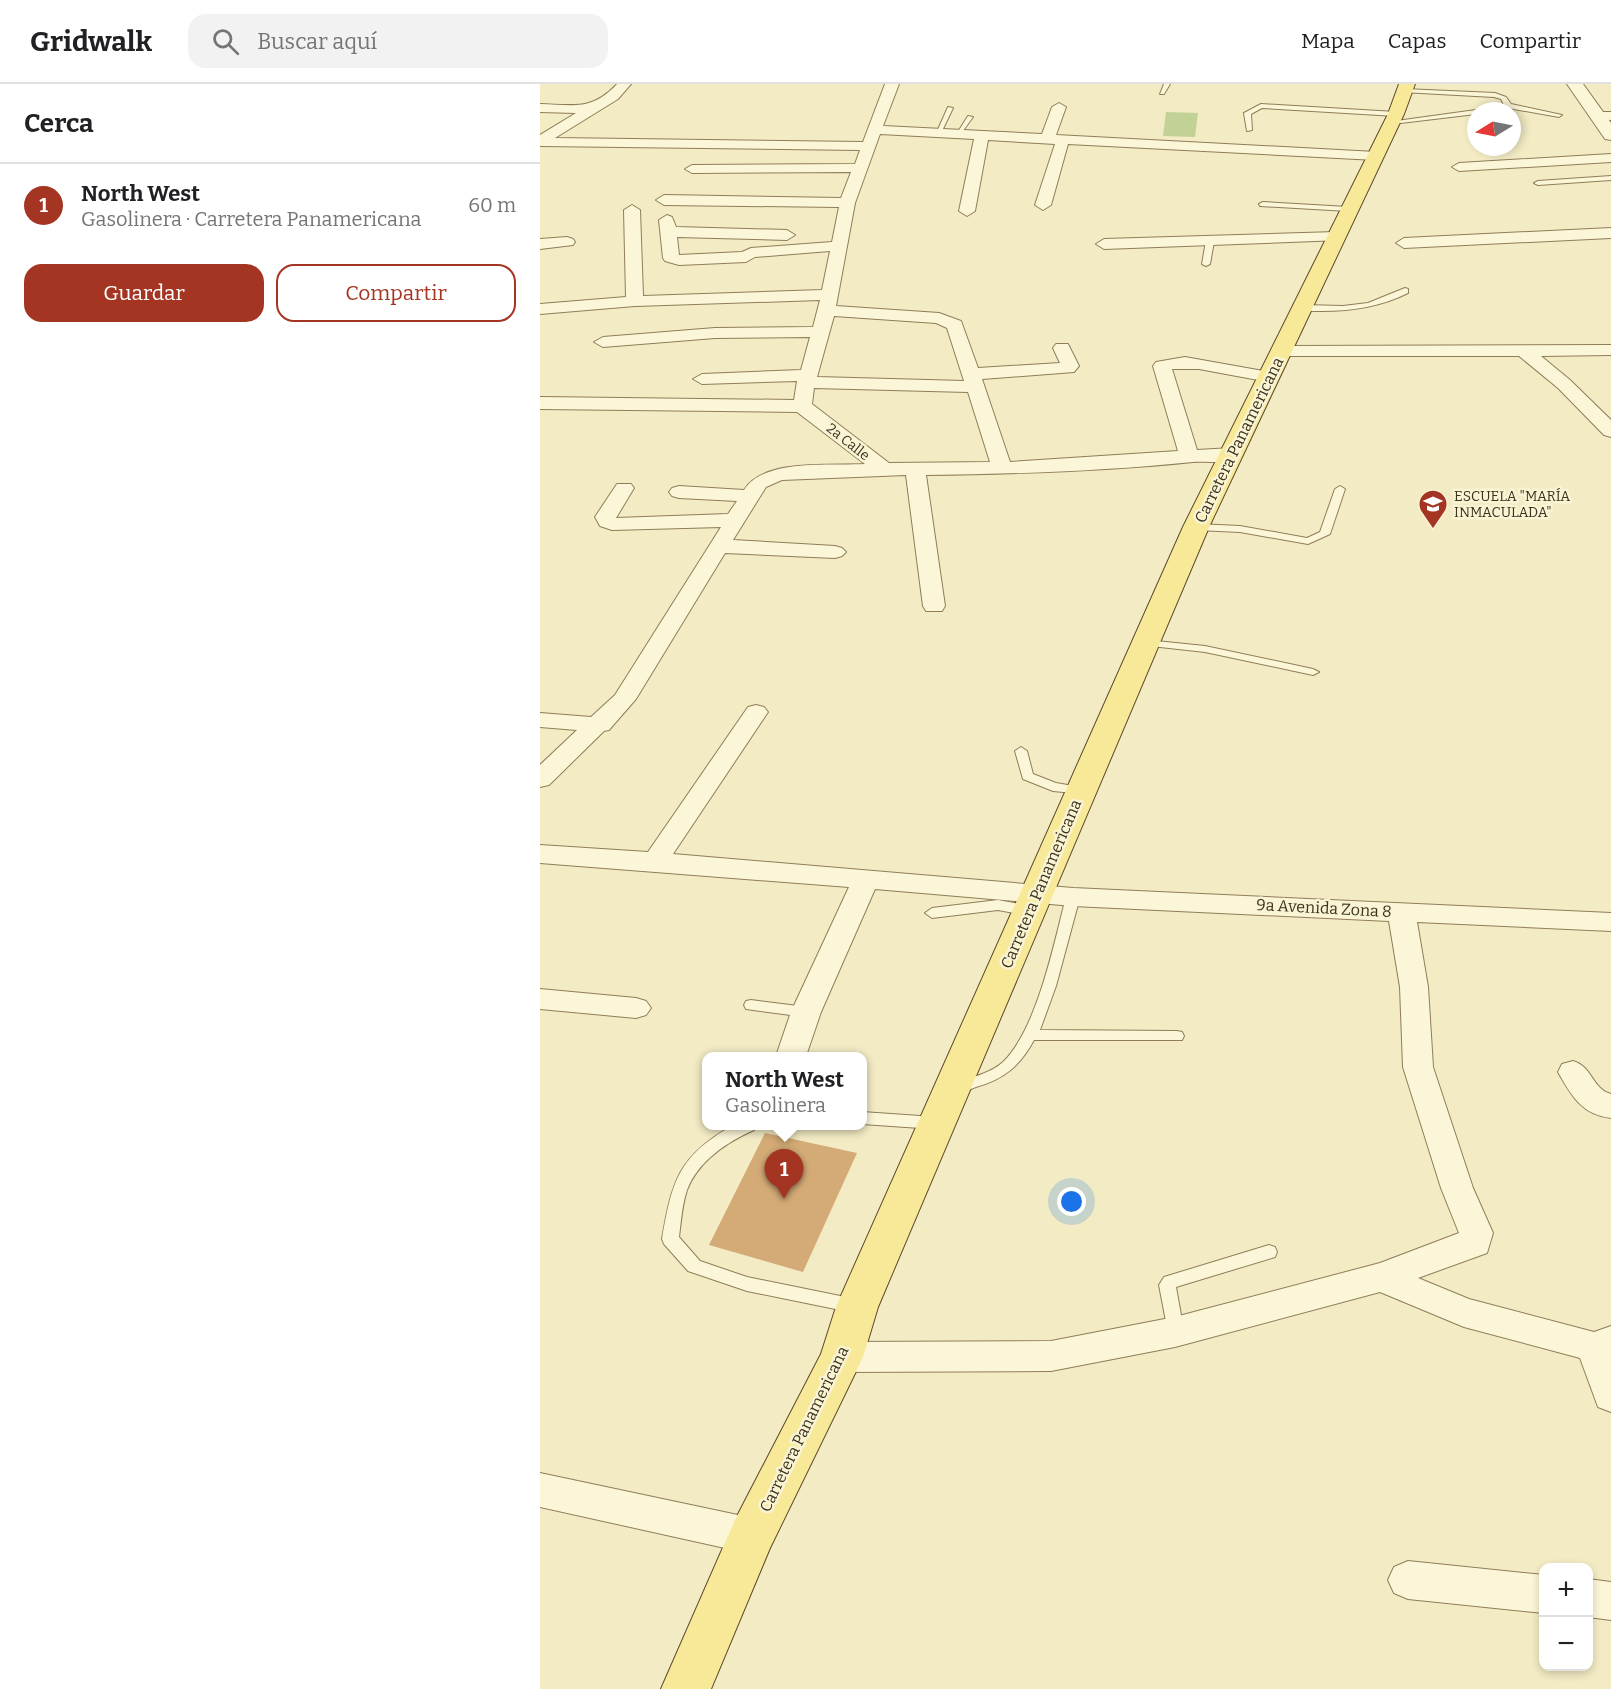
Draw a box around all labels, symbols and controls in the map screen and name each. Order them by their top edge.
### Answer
search box [188,14,608,68]
text: Gridwalk [30,25,152,58]
icon: search [209,25,242,58]
text: Buscar aquí [257,28,377,55]
text: Mapa [1301,28,1355,54]
text: Capas [1388,28,1446,54]
text: Compartir [1479,28,1581,54]
north arrow [1467,102,1521,156]
text: Cerca [24,108,94,139]
text: North West [81,180,200,207]
text: 1 [39,193,48,217]
text: 60 m [468,193,516,217]
text: Gasolinera · Carretera Panamericana [81,207,422,231]
button: Guardar [24,264,264,322]
button: Compartir [276,264,516,322]
street label: Carretera Panamericana [1191,354,1288,526]
street label: 2a Calle [823,420,873,464]
place label: ESCUELA "MARÍA INMACULADA" [1454,487,1570,521]
school or university icon: ESCUELA "MARÍA INMACULADA" [1417,488,1449,530]
street label: Carretera Panamericana [997,796,1085,971]
street label: 9a Avenida Zona 8 [1256,895,1392,921]
popup [702,1052,867,1130]
text: North West [725,1066,844,1093]
text: Gasolinera [725,1093,826,1117]
pin: 1 [764,1150,804,1199]
your location [1057,1187,1086,1216]
street label: Carretera Panamericana [756,1343,853,1515]
map controls [1539,1563,1593,1671]
button: + [1539,1563,1593,1617]
button: − [1539,1617,1593,1671]

